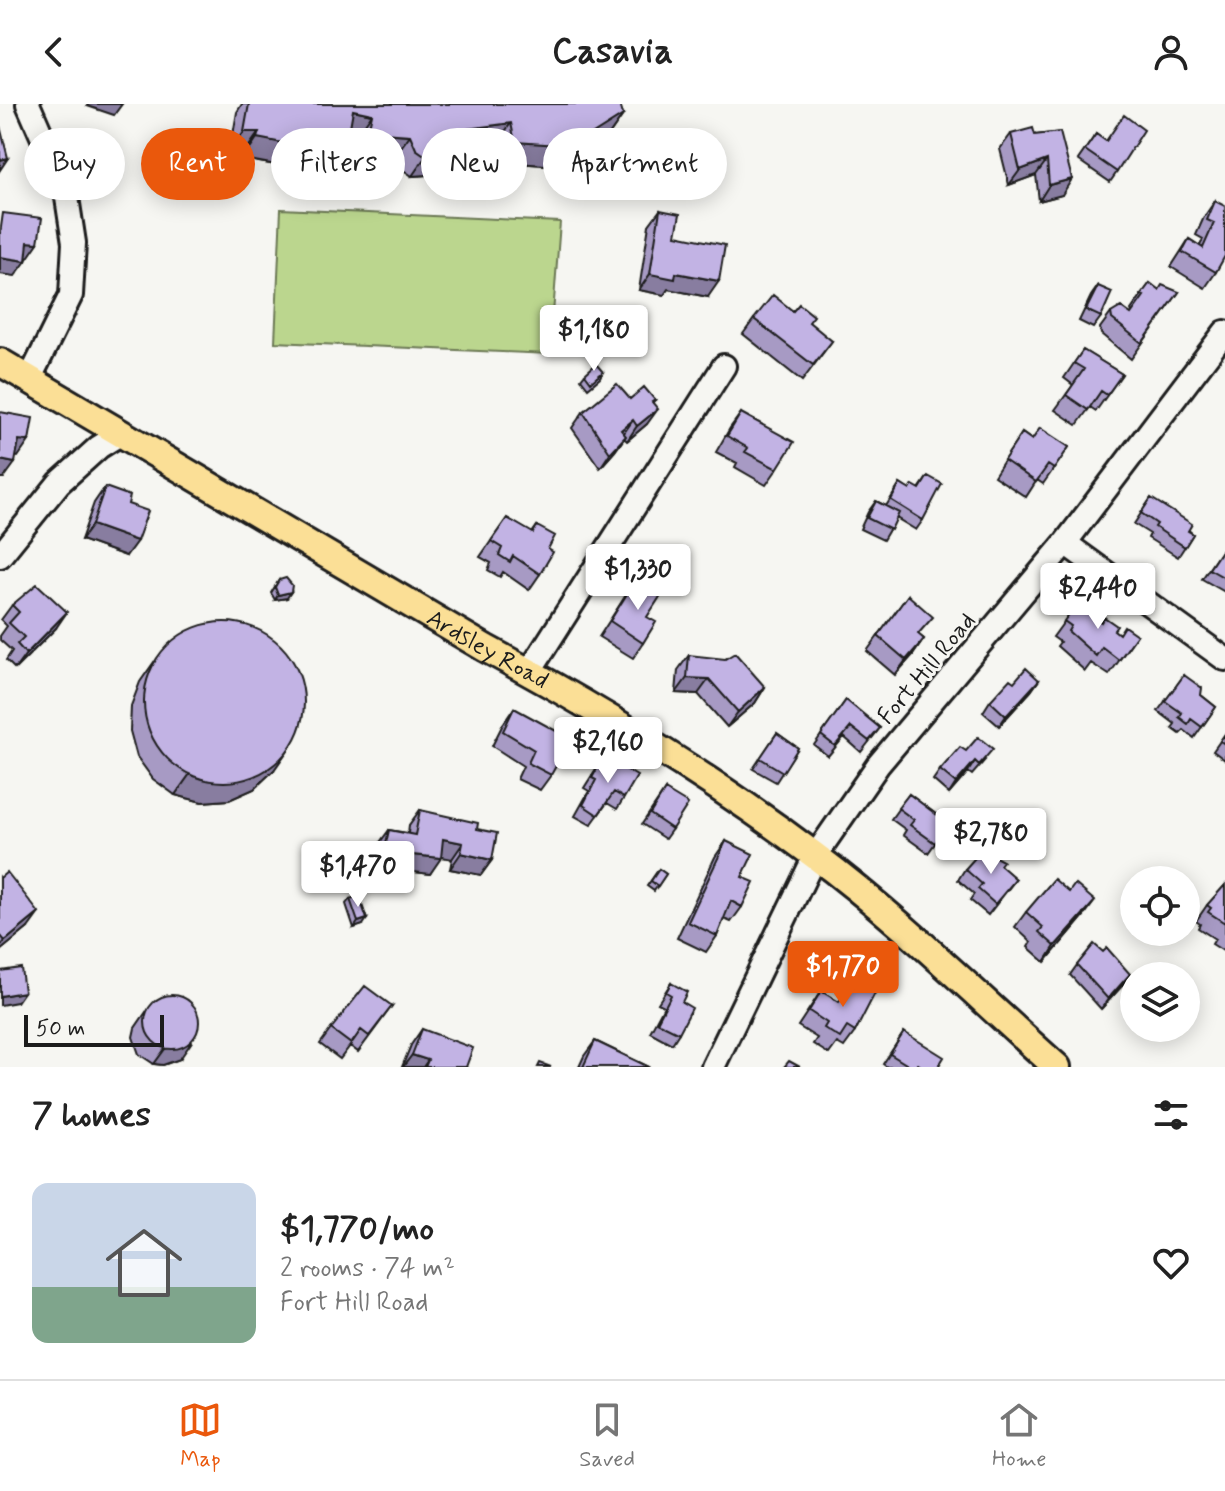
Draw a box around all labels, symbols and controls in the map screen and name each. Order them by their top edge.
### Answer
text: Casavia [552,29,673,76]
icon: back [32,30,76,74]
icon: person [1149,30,1193,74]
chip: Buy [24,128,125,200]
chip: Rent [141,128,255,200]
chip: Filters [271,128,405,200]
chip: New [421,128,527,200]
chip: Apartment [543,128,727,200]
pin: $1,180 [529,305,659,373]
text: $1,180 [558,314,630,348]
pin: $1,330 [573,544,703,612]
text: $1,330 [604,553,672,587]
pin: $2,440 [1033,563,1163,631]
text: $2,440 [1058,572,1138,606]
street label: Ardsley Road [421,603,554,697]
street label: Fort Hill Road [871,607,983,731]
pin: $2,160 [543,717,673,785]
text: $2,160 [572,726,644,760]
pin: $2,780 [926,808,1056,876]
text: $2,780 [953,817,1029,851]
pin: $1,470 [293,841,423,909]
text: $1,470 [319,850,397,884]
map controls [1120,866,1200,1042]
button: locate [1120,866,1200,946]
pin: $1,770 [778,941,908,1009]
text: $1,770 [806,950,880,984]
button: layers [1120,962,1200,1042]
scale bar [24,1011,164,1047]
text: 50 m [36,1015,85,1043]
text: 7 homes [32,1093,151,1138]
icon: filters [1149,1093,1193,1137]
text: $1,770/mo [280,1207,434,1252]
icon: home [96,1215,192,1311]
icon: heart [1149,1241,1193,1285]
text: 2 rooms · 74 m² [280,1252,455,1286]
text: Fort Hill Road [280,1286,428,1320]
tab: Map [178,1398,222,1474]
tab: Saved [579,1398,635,1474]
tab: Home [992,1398,1047,1474]

